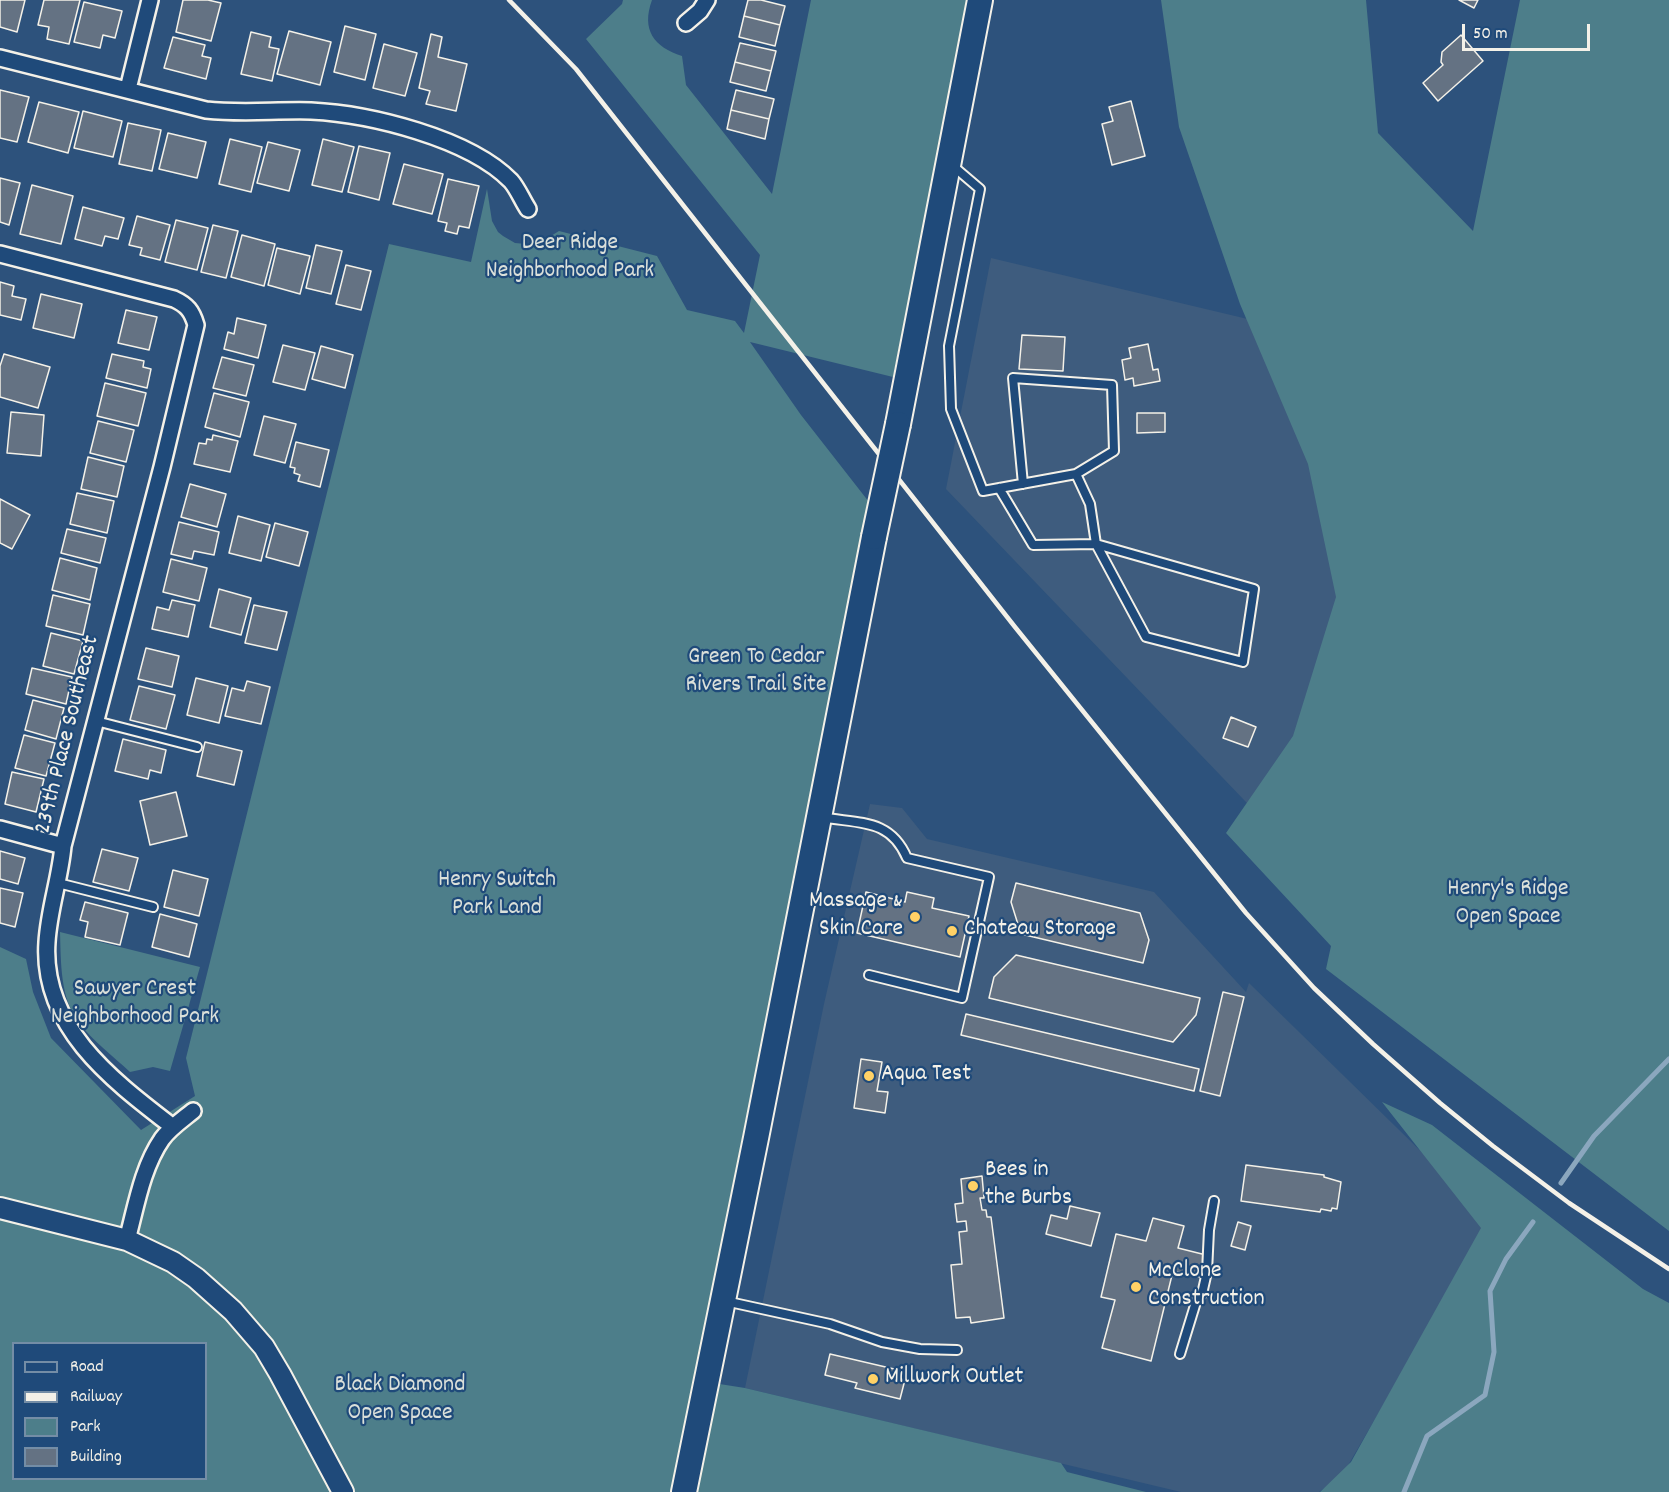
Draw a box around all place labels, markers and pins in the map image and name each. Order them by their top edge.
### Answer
place label: Massage & Skin Care [809,889,903,945]
marker: Massage & Skin Care [908,910,922,924]
place label: Chateau Storage [964,917,1116,945]
marker: Chateau Storage [945,924,959,938]
place label: Aqua Test [881,1062,971,1090]
marker: Aqua Test [862,1069,876,1083]
place label: Bees in the Burbs [985,1158,1072,1214]
marker: Bees in the Burbs [966,1179,980,1193]
place label: McClone Construction [1148,1259,1264,1315]
marker: McClone Construction [1129,1280,1143,1294]
place label: Millwork Outlet [885,1365,1023,1393]
marker: Millwork Outlet [866,1372,880,1386]

